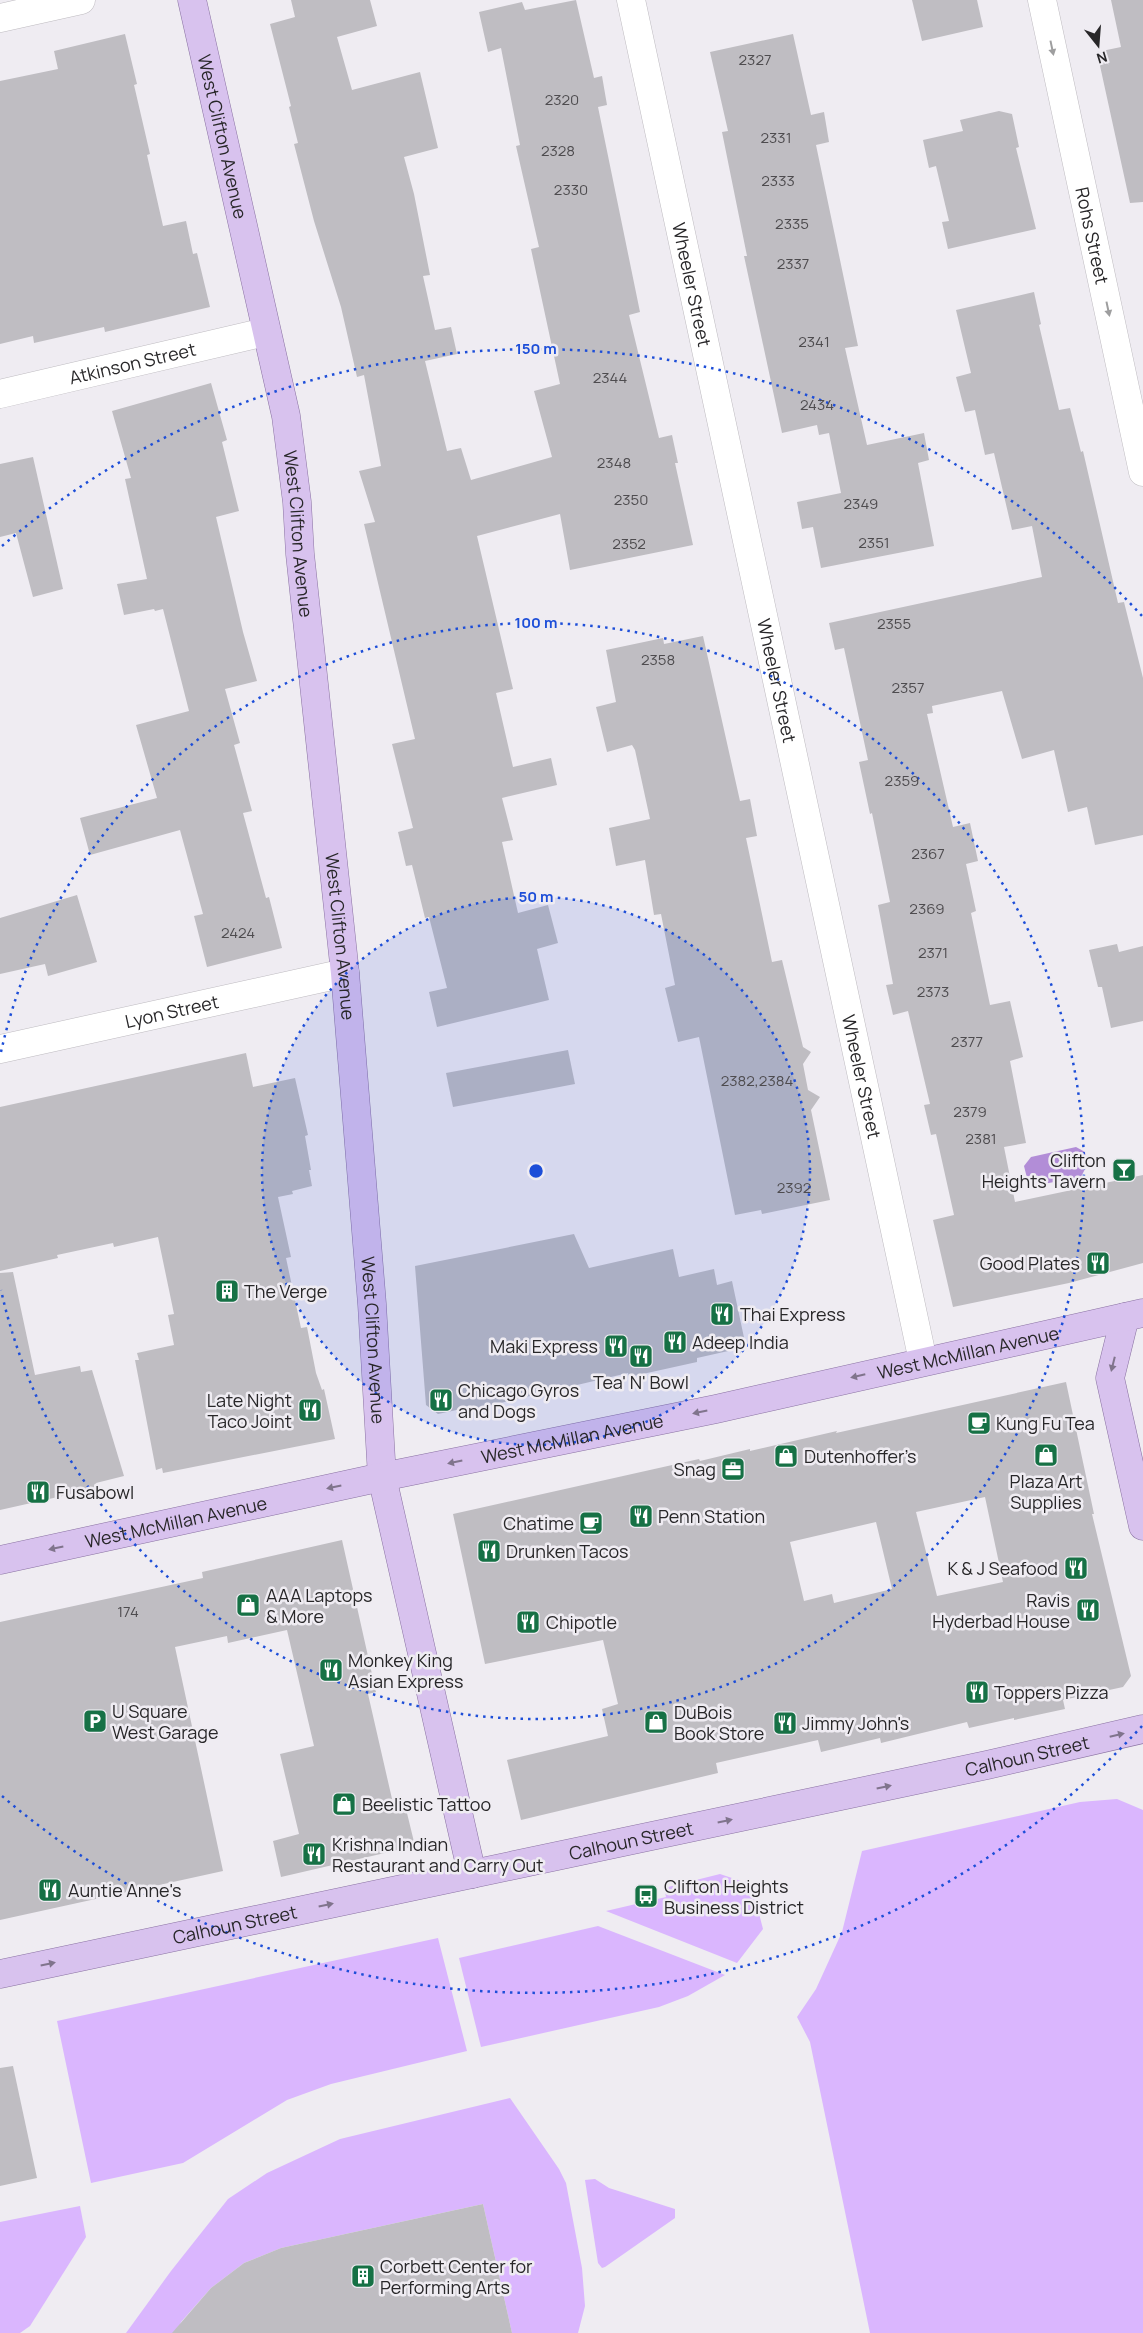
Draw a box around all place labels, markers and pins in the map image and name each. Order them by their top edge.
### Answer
place label: Clifton Heights Tavern [982,1148,1106,1193]
bar icon: Clifton Heights Tavern [1111,1157,1137,1183]
centre of rings [527,1162,545,1180]
restaurant icon: Good Plates [1085,1250,1111,1276]
place label: Good Plates [980,1251,1080,1275]
building icon: The Verge [214,1278,240,1304]
place label: The Verge [244,1279,327,1303]
restaurant icon: Thai Express [709,1301,735,1327]
place label: Thai Express [740,1302,845,1326]
restaurant icon: Adeep India [662,1329,688,1355]
place label: Adeep India [692,1330,789,1354]
restaurant icon: Maki Express [603,1333,629,1359]
place label: Maki Express [490,1334,598,1358]
restaurant icon: Tea' N' Bowl [628,1343,654,1369]
place label: Tea' N' Bowl [593,1370,689,1394]
place label: Chicago Gyros and Dogs [458,1378,579,1423]
restaurant icon: Chicago Gyros and Dogs [428,1387,454,1413]
place label: Late Night Taco Joint [207,1388,292,1433]
restaurant icon: Late Night Taco Joint [297,1397,323,1423]
cafe icon: Kung Fu Tea [966,1410,992,1436]
place label: Kung Fu Tea [996,1411,1095,1435]
shop icon: Plaza Art Supplies [1033,1442,1059,1468]
shop icon: Dutenhoffer’s [773,1443,799,1469]
place label: Dutenhoffer’s [804,1444,916,1468]
office icon: Snag [720,1456,746,1482]
place label: Snag [674,1457,716,1481]
place label: Plaza Art Supplies [1010,1469,1082,1514]
restaurant icon: Fusabowl [25,1479,51,1505]
place label: Fusabowl [56,1480,134,1504]
restaurant icon: Penn Station [628,1503,654,1529]
place label: Penn Station [658,1504,765,1528]
cafe icon: Chatime [578,1510,604,1536]
place label: Chatime [503,1511,574,1535]
restaurant icon: Drunken Tacos [476,1538,502,1564]
place label: Drunken Tacos [506,1539,628,1563]
restaurant icon: K & J Seafood [1063,1555,1089,1581]
place label: K & J Seafood [947,1556,1058,1580]
place label: AAA Laptops & More [266,1583,373,1628]
place label: Ravis Hyderbad House [932,1588,1070,1633]
shop icon: AAA Laptops & More [235,1592,261,1618]
restaurant icon: Ravis Hyderbad House [1075,1597,1101,1623]
restaurant icon: Chipotle [515,1609,541,1635]
place label: Chipotle [546,1610,617,1634]
place label: Monkey King Asian Express [348,1648,463,1693]
restaurant icon: Monkey King Asian Express [318,1657,344,1683]
restaurant icon: Toppers Pizza [964,1679,990,1705]
place label: Toppers Pizza [994,1680,1109,1704]
place label: U Square West Garage [112,1699,219,1744]
place label: DuBois Book Store [674,1700,764,1745]
parking icon: U Square West Garage [82,1708,108,1734]
shop icon: DuBois Book Store [643,1709,669,1735]
restaurant icon: Jimmy John's [772,1710,798,1736]
place label: Jimmy John's [802,1711,909,1735]
shop icon: Beelistic Tattoo [331,1791,357,1817]
place label: Beelistic Tattoo [362,1792,491,1816]
place label: Krishna Indian Restaurant and Carry Out [332,1832,544,1877]
restaurant icon: Krishna Indian Restaurant and Carry Out [301,1841,327,1867]
place label: Clifton Heights Business District [664,1874,804,1919]
restaurant icon: Auntie Anne's [37,1877,63,1903]
place label: Auntie Anne's [68,1878,181,1902]
bus stop icon: Clifton Heights Business District [633,1883,659,1909]
place label: Corbett Center for Performing Arts [380,2254,533,2299]
building icon: Corbett Center for Performing Arts [350,2263,376,2289]

